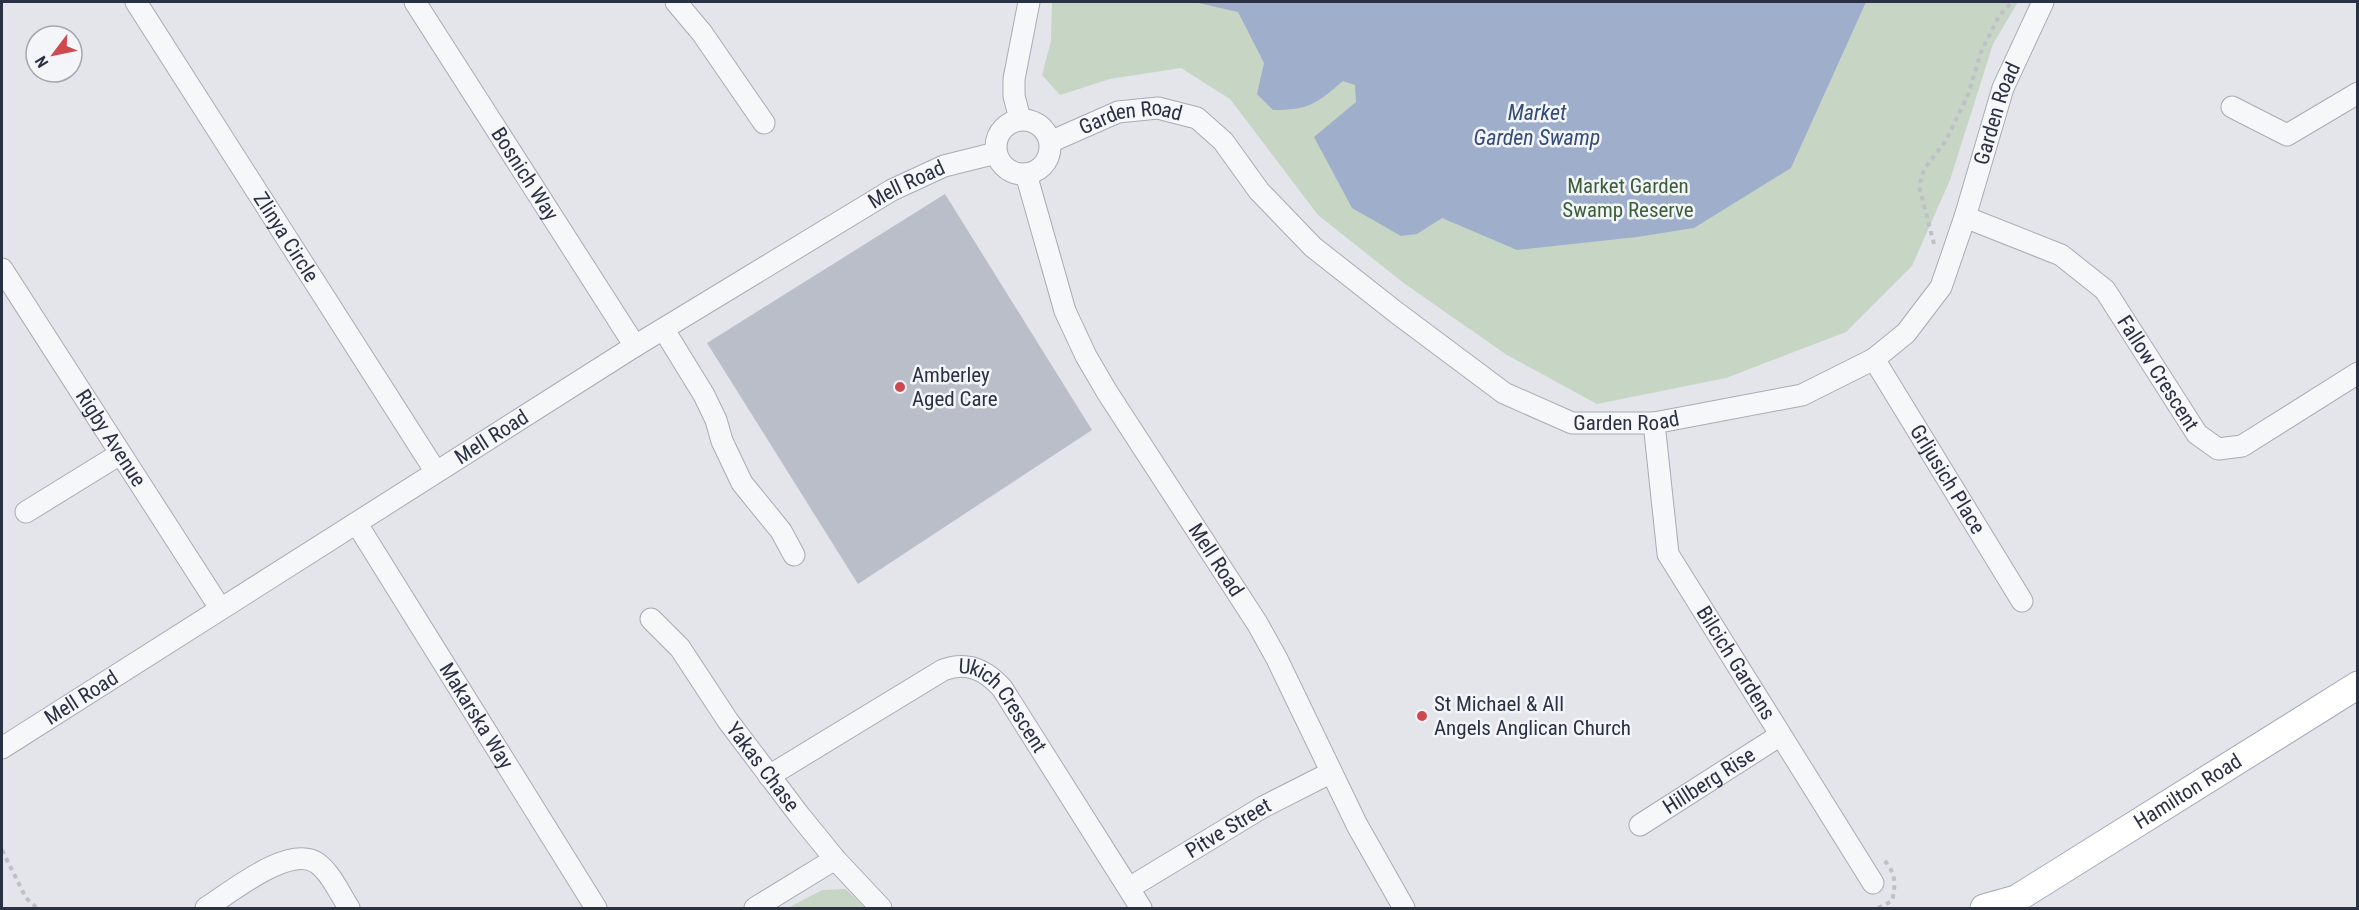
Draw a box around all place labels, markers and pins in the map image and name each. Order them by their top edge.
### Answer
place label: Amberley Aged Care [912,363,998,411]
marker: Amberley Aged Care [893,380,907,394]
place label: St Michael & All Angels Anglican Church [1434,692,1631,740]
marker: St Michael & All Angels Anglican Church [1415,709,1429,723]

